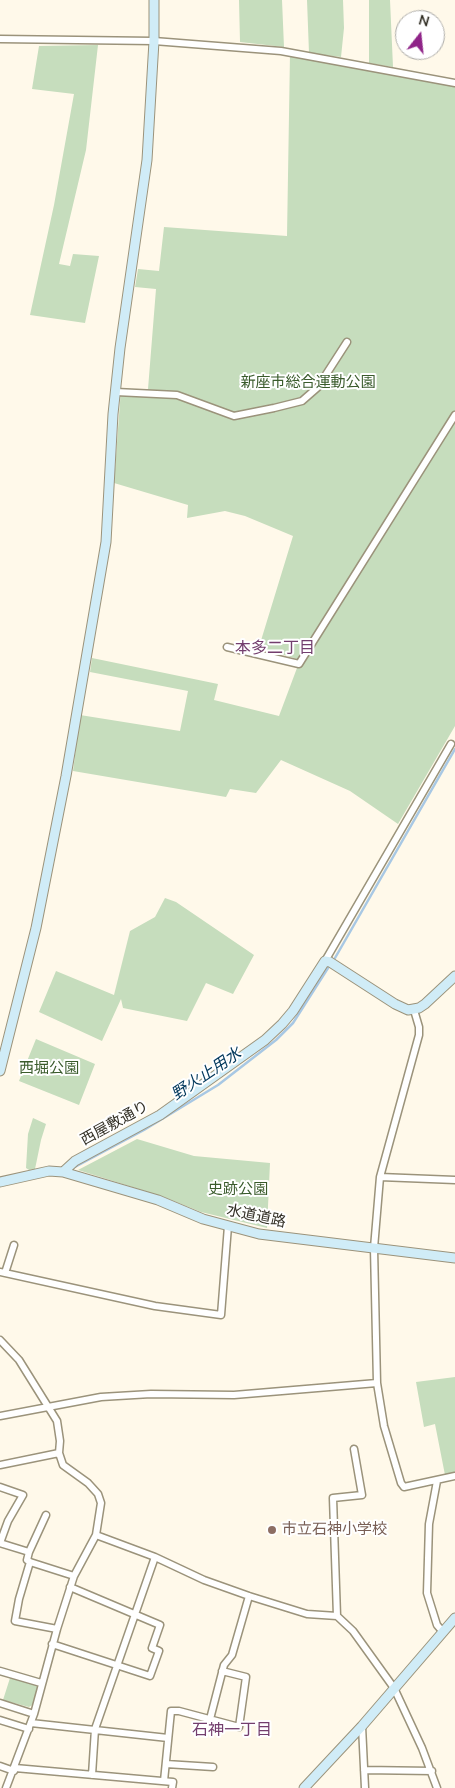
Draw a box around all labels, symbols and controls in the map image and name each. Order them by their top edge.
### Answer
north arrow [395,10,445,60]
text: N [416,10,432,32]
park label: 新座市総合運動公園 [241,374,375,392]
district label: 本多二丁目 [235,639,315,659]
water label: 野火止用水 [168,1045,246,1105]
park label: 西堀公園 [19,1060,79,1078]
street label: 西屋敷通り [78,1098,152,1150]
park label: 史跡公園 [208,1181,268,1199]
street label: 水道道路 [225,1202,287,1232]
place label: 市立石神小学校 [282,1521,387,1539]
marker: 市立石神小学校 [266,1524,278,1536]
district label: 石神一丁目 [192,1721,272,1741]

